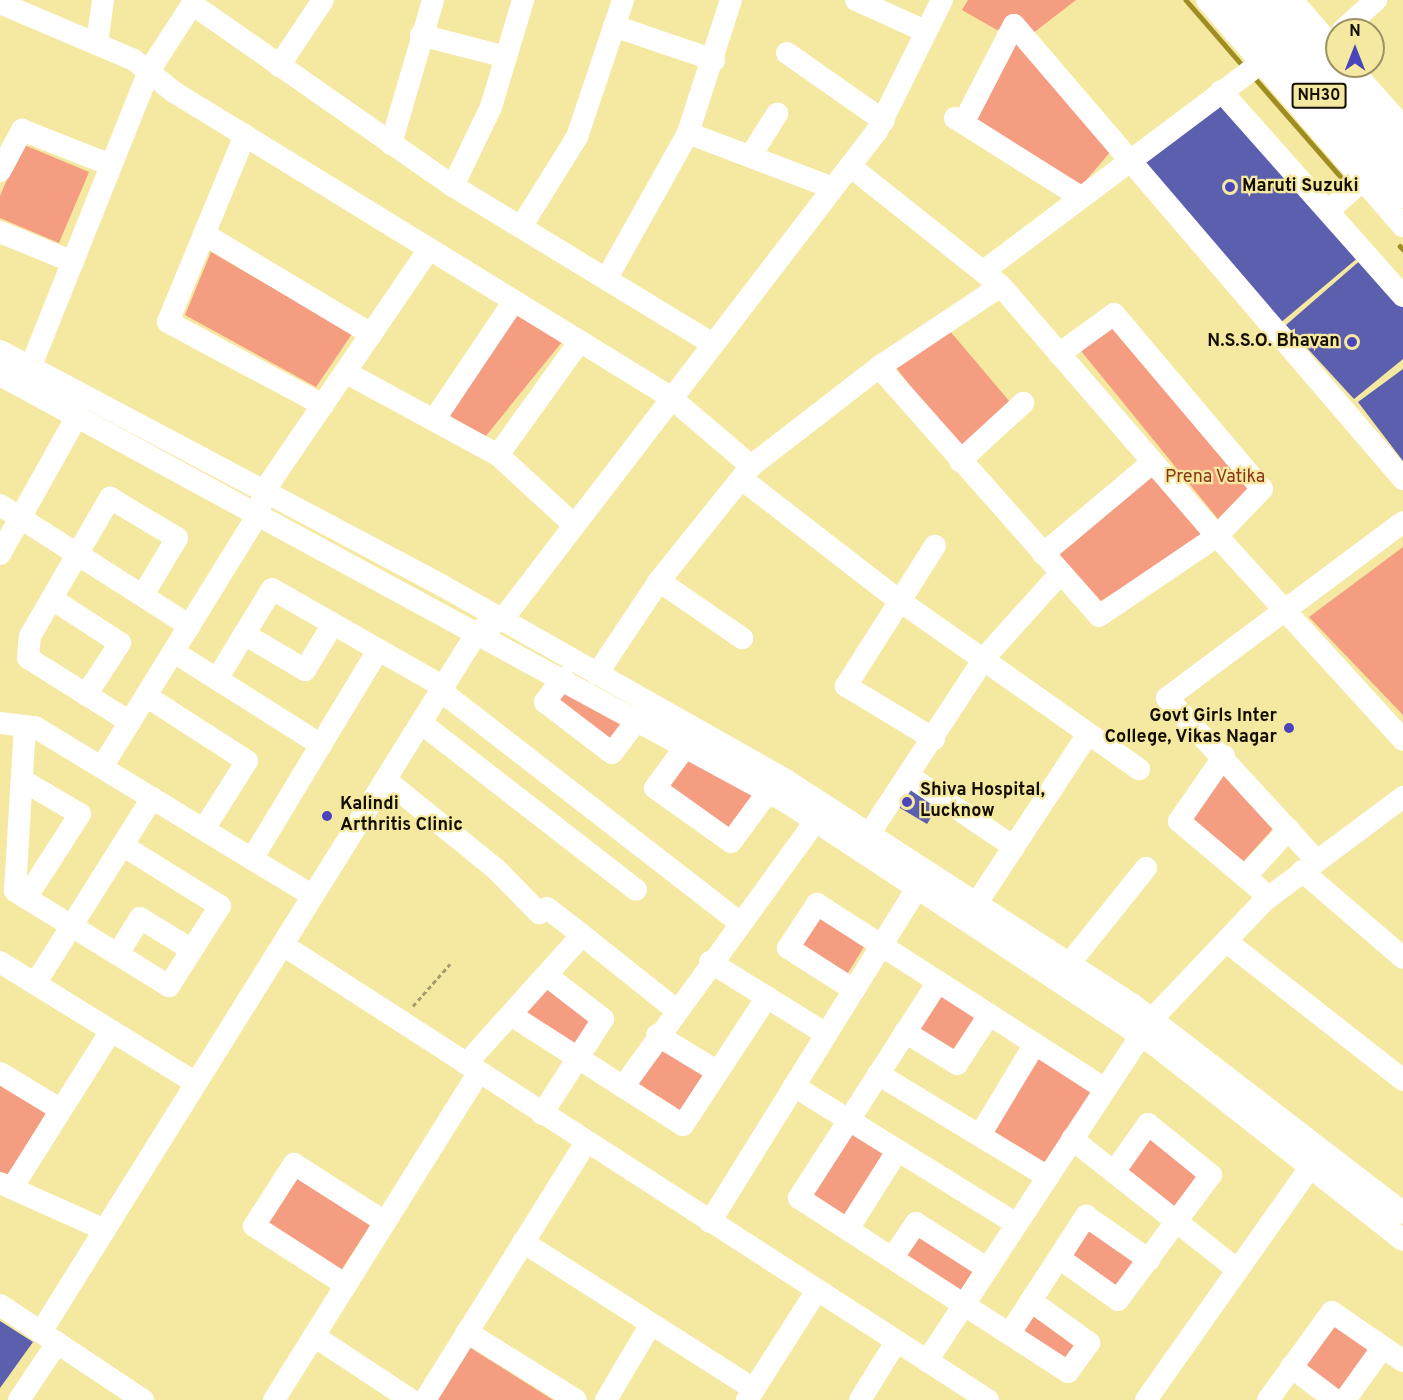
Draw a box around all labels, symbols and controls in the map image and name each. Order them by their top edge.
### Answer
north arrow [1325,18,1385,78]
text: N [1349,22,1361,42]
road number: NH30 [1290,83,1348,109]
place label: Maruti Suzuki [1242,176,1358,198]
marker: Maruti Suzuki [1223,180,1237,194]
place label: N.S.S.O. Bhavan [1207,331,1340,353]
marker: N.S.S.O. Bhavan [1345,335,1359,349]
park label: Prena Vatika [1165,467,1265,489]
place label: Govt Girls Inter College, Vikas Nagar [1104,707,1277,750]
marker: Govt Girls Inter College, Vikas Nagar [1282,721,1296,735]
place label: Shiva Hospital, Lucknow [920,781,1045,824]
marker: Shiva Hospital, Lucknow [898,793,916,811]
place label: Kalindi Arthritis Clinic [340,795,463,838]
marker: Kalindi Arthritis Clinic [318,807,336,825]

